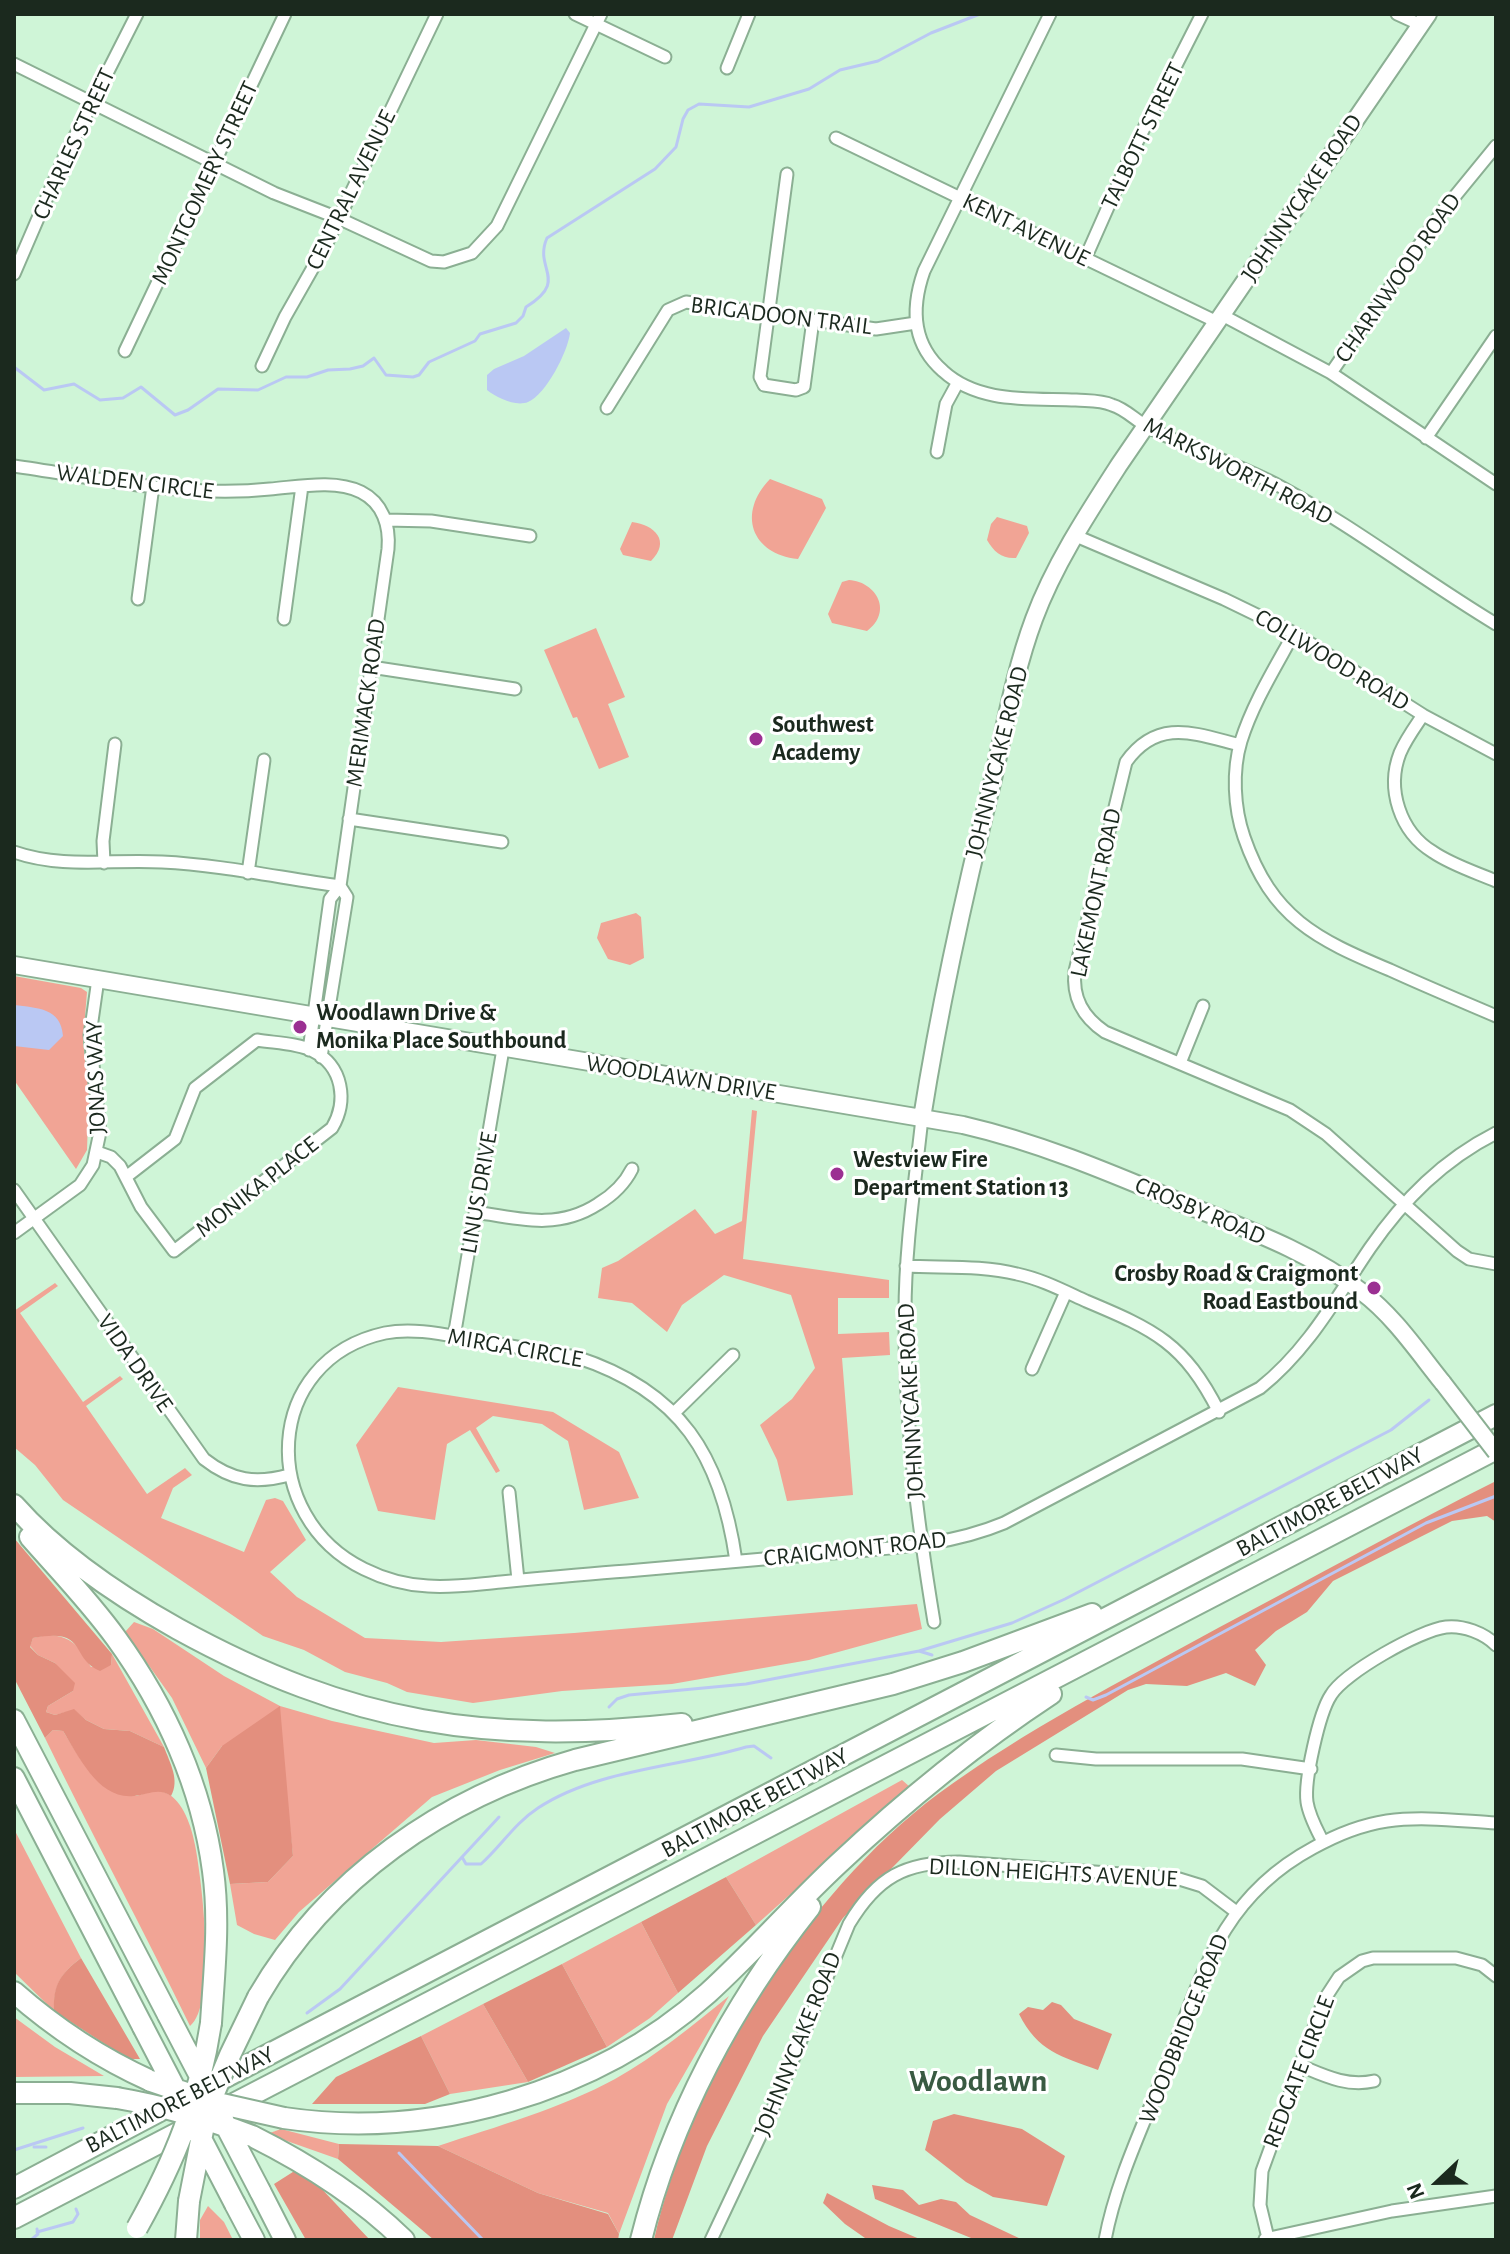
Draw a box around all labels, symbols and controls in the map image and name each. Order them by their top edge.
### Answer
street label: TALBOTT STREET [1095,58,1191,214]
street label: CHARLES STREET [26,64,122,224]
street label: MONTGOMERY STREET [145,77,265,289]
street label: CENTRAL AVENUE [300,105,402,275]
street label: JOHNNYCAKE ROAD [1235,109,1369,287]
street label: KENT AVENUE [958,187,1094,273]
street label: CHARNWOOD ROAD [1329,188,1467,368]
street label: BRIGADOON TRAIL [689,291,873,341]
street label: MARKSWORTH ROAD [1138,411,1338,531]
street label: WALDEN CIRCLE [55,458,215,506]
street label: COLLWOOD ROAD [1250,603,1414,717]
street label: MERIMACK ROAD [340,617,392,789]
street label: JOHNNYCAKE ROAD [959,664,1035,860]
place label: Southwest Academy [772,711,874,767]
marker: Southwest Academy [747,730,765,748]
street label: LAKEMONT ROAD [1064,806,1128,980]
place label: Woodlawn Drive & Monika Place Southbound [316,999,566,1055]
marker: Woodlawn Drive & Monika Place Southbound [291,1018,309,1036]
street label: JONAS WAY [80,1019,112,1135]
street label: WOODLAWN DRIVE [584,1049,778,1107]
street label: MONIKA PLACE [190,1130,324,1244]
street label: LINUS DRIVE [454,1130,504,1256]
place label: Westview Fire Department Station 13 [853,1146,1068,1202]
marker: Westview Fire Department Station 13 [828,1165,846,1183]
street label: CROSBY ROAD [1130,1171,1270,1251]
place label: Crosby Road & Craigmont Road Eastbound [1114,1260,1358,1316]
marker: Crosby Road & Craigmont Road Eastbound [1365,1279,1383,1297]
street label: JOHNNYCAKE ROAD [891,1303,931,1499]
street label: VIDA DRIVE [91,1308,179,1418]
street label: MIRGA CIRCLE [445,1322,585,1374]
street label: BALTIMORE BELTWAY [1231,1440,1429,1564]
street label: CRAIGMONT ROAD [762,1525,948,1573]
street label: BALTIMORE BELTWAY [656,1741,854,1865]
street label: DILLON HEIGHTS AVENUE [928,1852,1178,1894]
street label: WOODBRIDGE ROAD [1133,1930,1235,2128]
street label: JOHNNYCAKE ROAD [748,1948,848,2140]
street label: REDGATE CIRCLE [1257,1992,1341,2152]
street label: BALTIMORE BELTWAY [81,2040,279,2160]
district label: Woodlawn [909,2062,1047,2100]
north arrow [1398,2142,1478,2222]
text: N [1403,2180,1429,2202]

